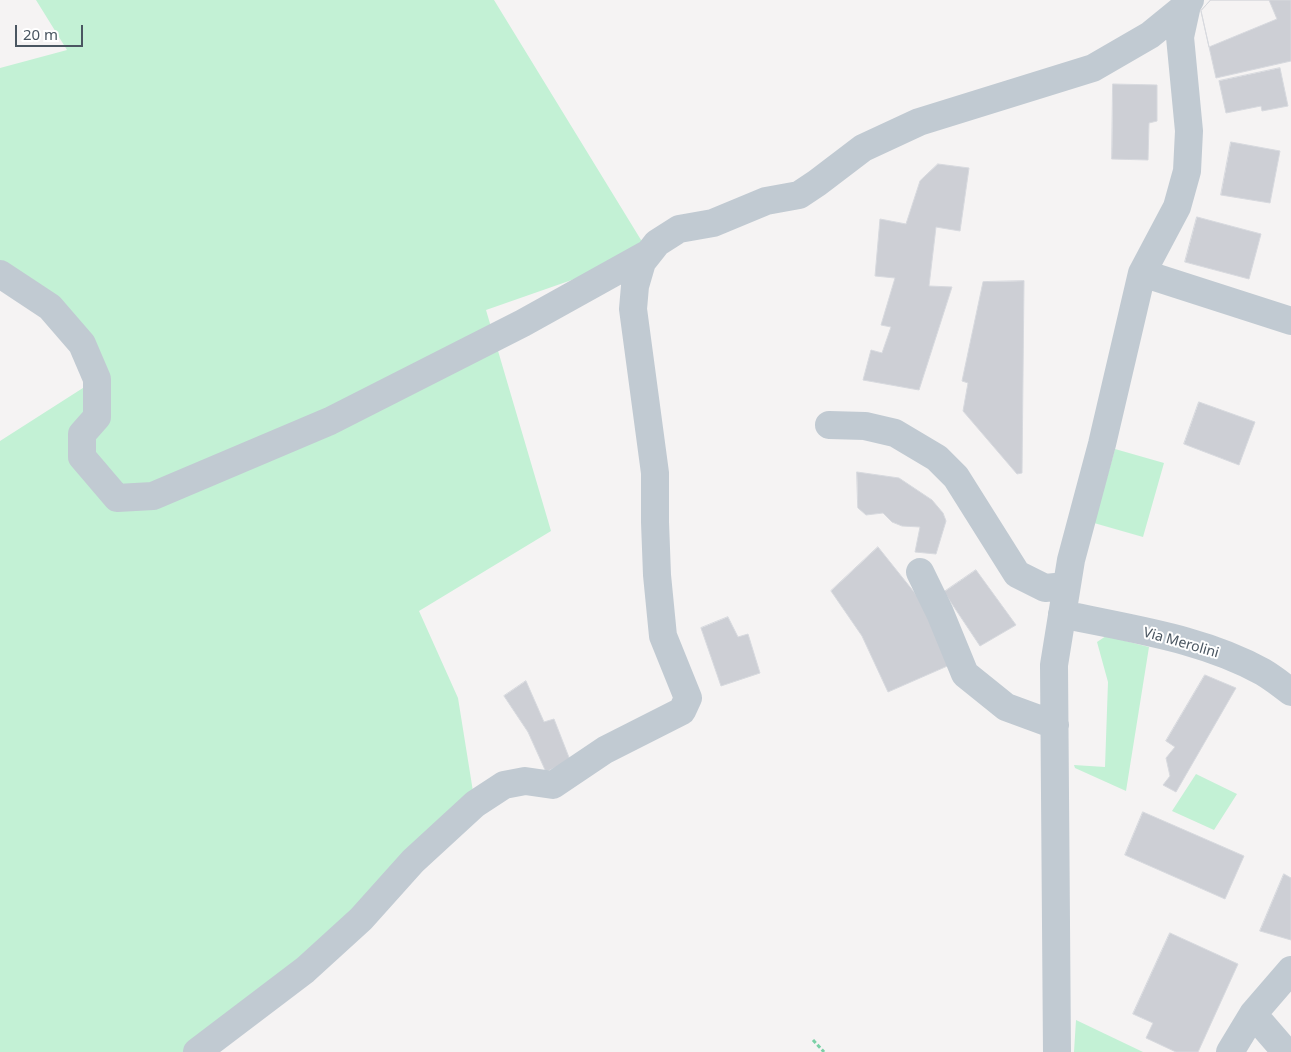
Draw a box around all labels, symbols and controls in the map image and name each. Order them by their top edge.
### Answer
scale bar [18,15,85,47]
text: 20 m [23,24,58,44]
street label: Via Merolini [1141,624,1221,662]

